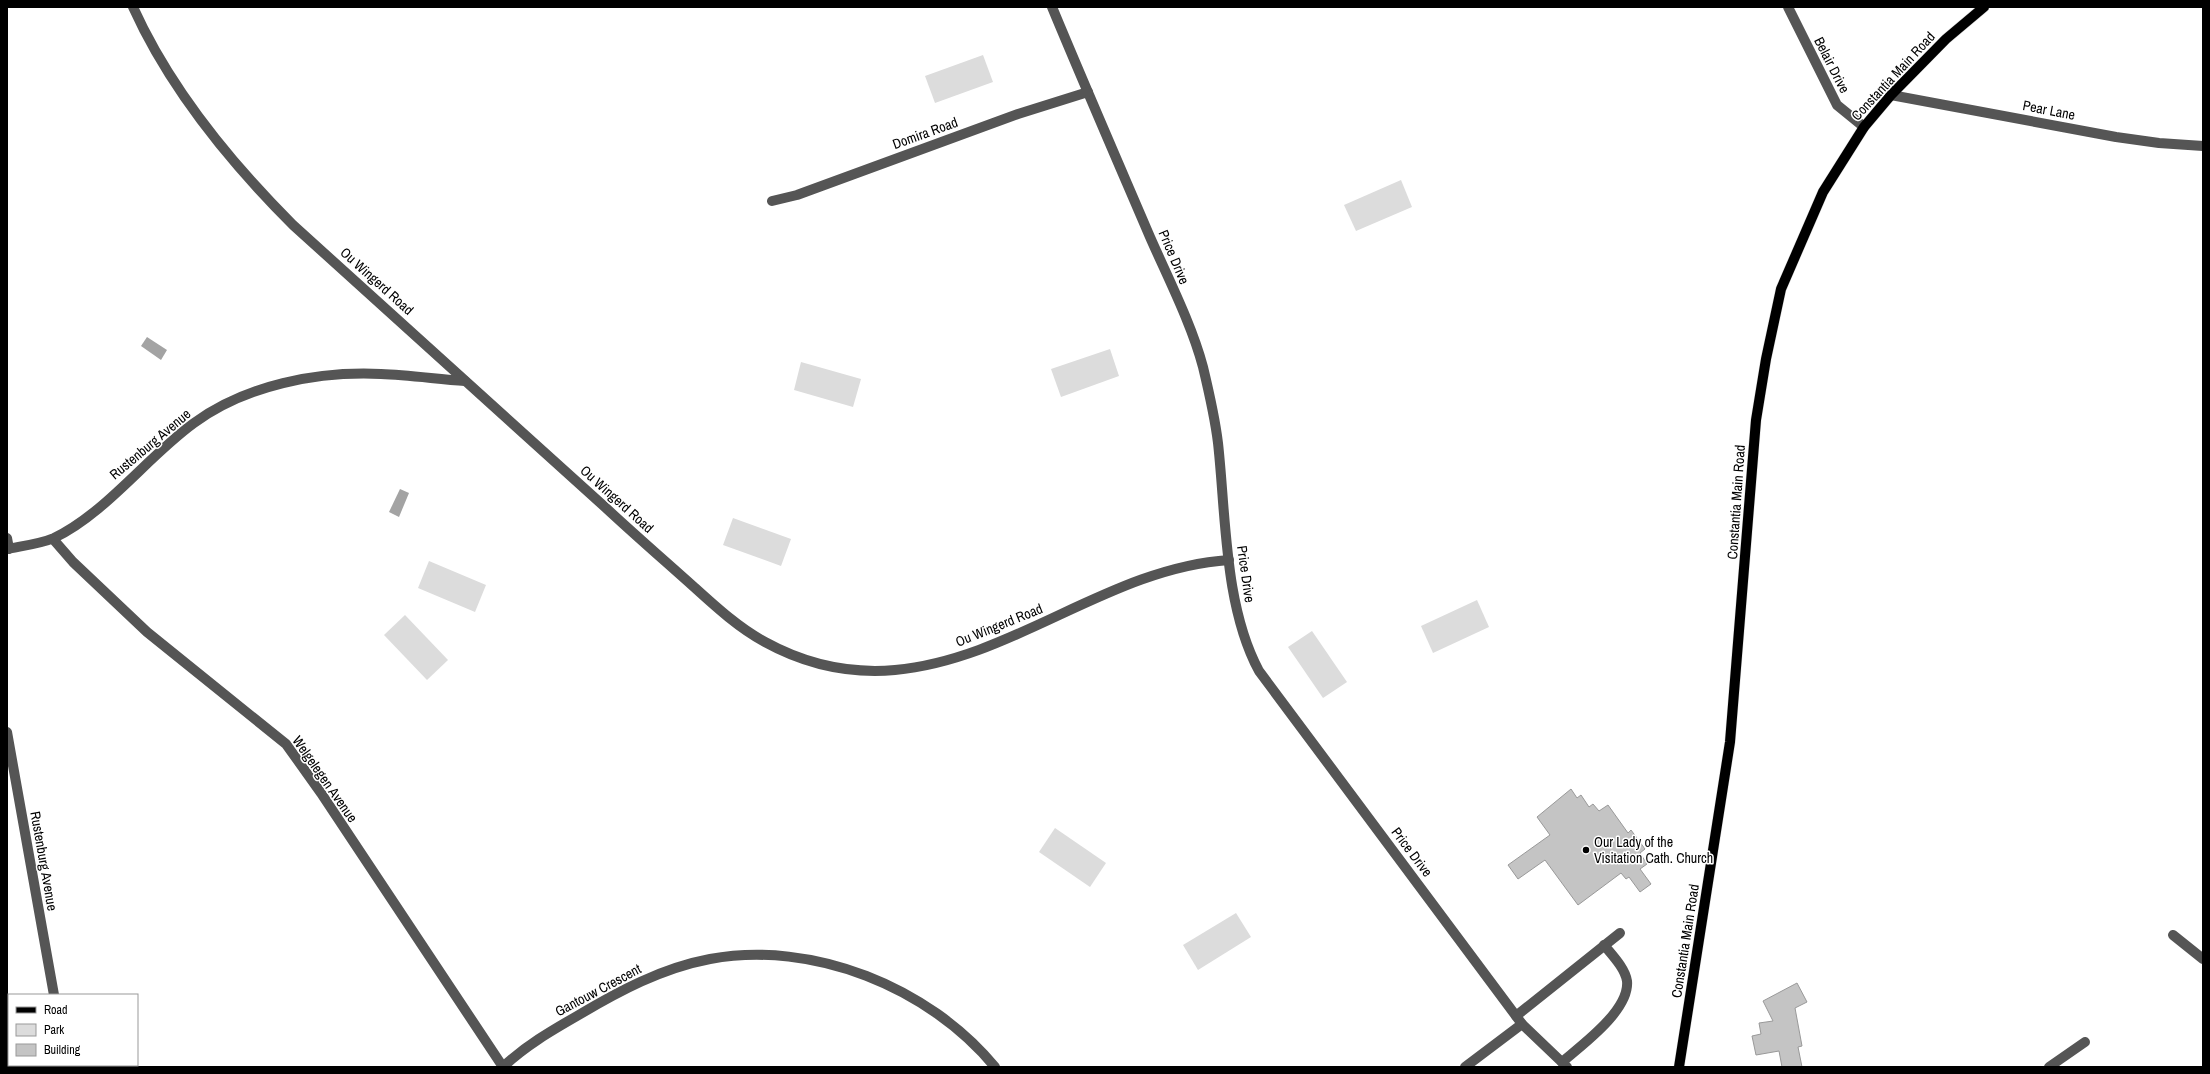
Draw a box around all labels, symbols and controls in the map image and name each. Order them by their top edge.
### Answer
street label: Constantia Main Road [1847,28,1939,124]
street label: Belair Drive [1810,34,1854,96]
street label: Pear Lane [2021,96,2077,124]
street label: Domira Road [890,113,960,153]
street label: Price Drive [1154,227,1194,287]
street label: Ou Wingerd Road [337,243,417,319]
street label: Rustenburg Avenue [106,405,194,483]
street label: Constantia Main Road [1723,444,1749,560]
street label: Ou Wingerd Road [577,461,657,537]
street label: Price Drive [1233,544,1259,604]
street label: Ou Wingerd Road [953,599,1045,651]
street label: Welgelegen Avenue [288,732,362,826]
street label: Rustenburg Avenue [26,810,62,912]
street label: Price Drive [1388,824,1436,880]
place label: Our Lady of the Visitation Cath. Church [1594,833,1713,867]
marker: Our Lady of the Visitation Cath. Church [1581,845,1591,855]
street label: Constantia Main Road [1667,883,1703,999]
street label: Gantouw Crescent [552,960,644,1020]
legend [8,994,138,1066]
text: Road [44,1002,68,1018]
text: Park [44,1022,64,1038]
text: Building [44,1042,81,1058]

